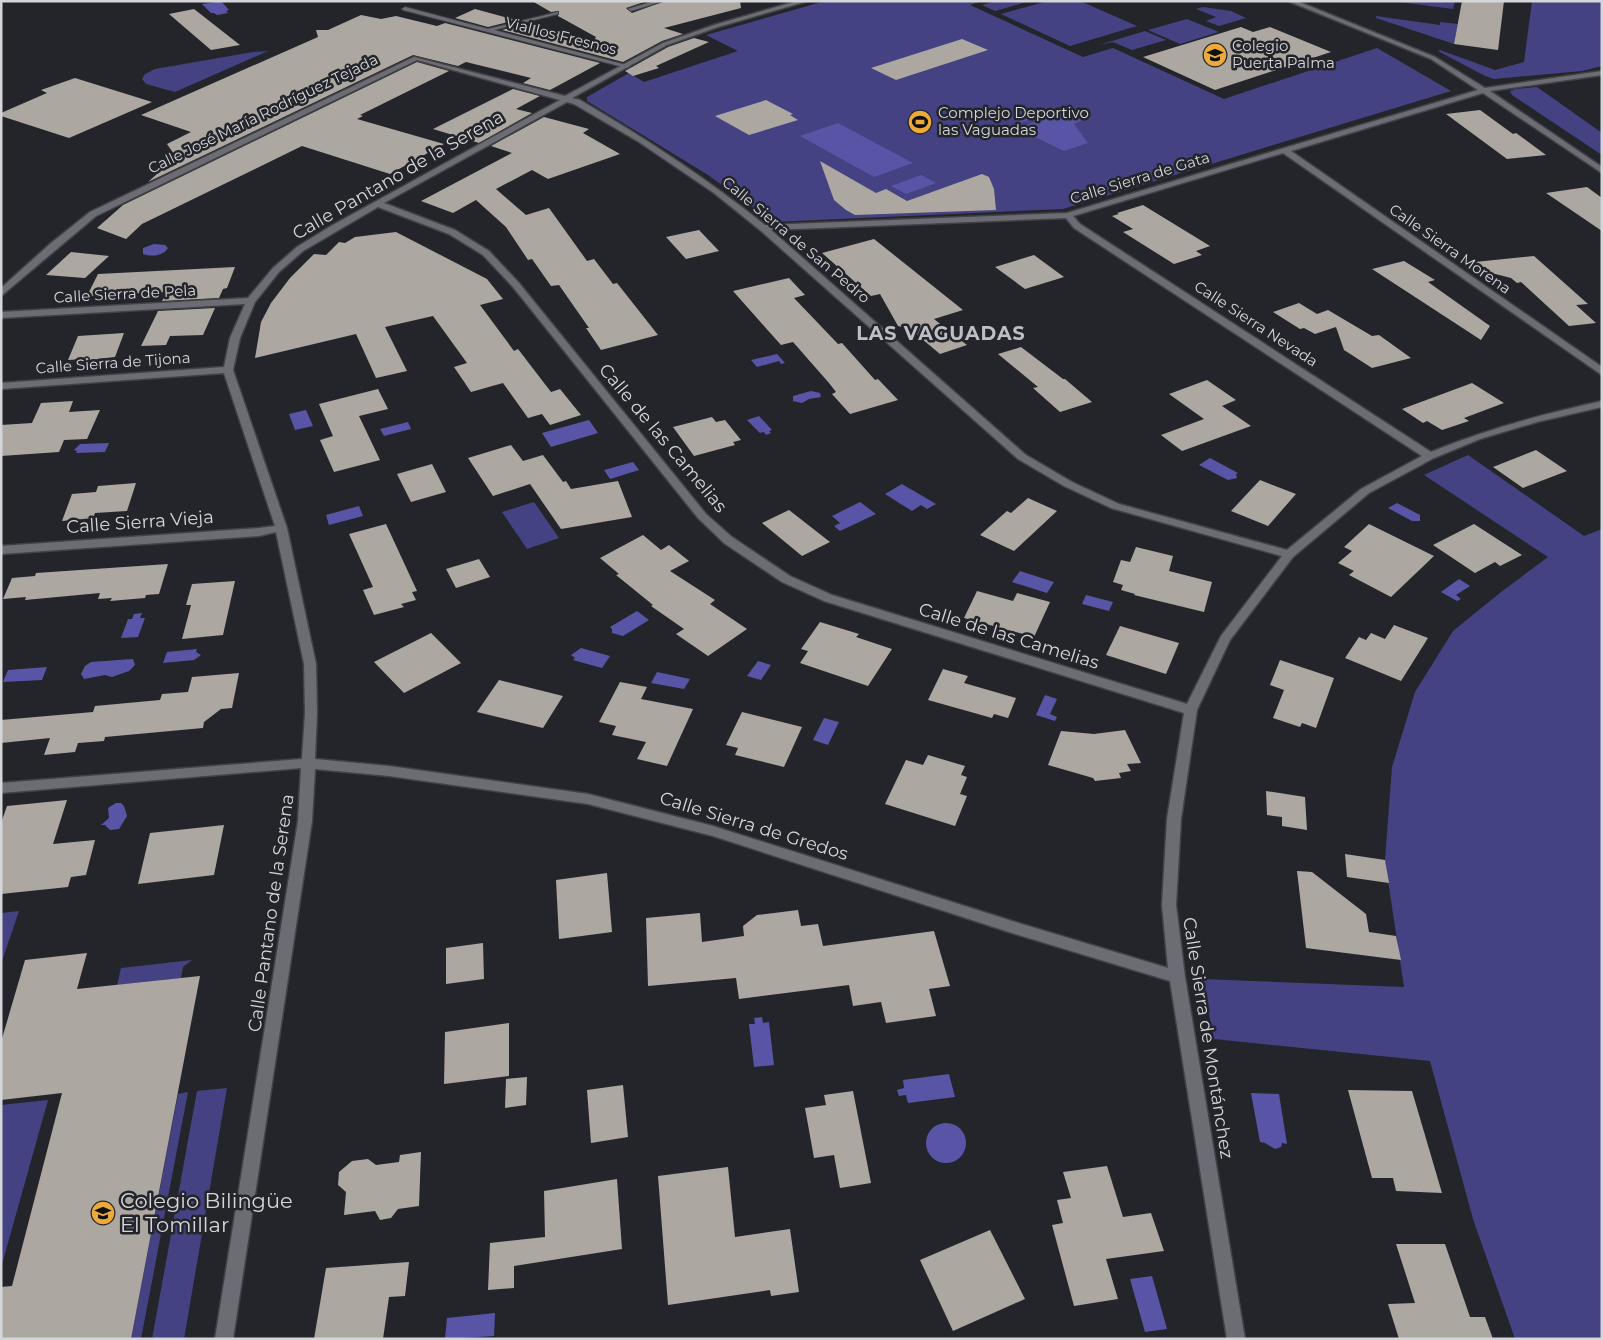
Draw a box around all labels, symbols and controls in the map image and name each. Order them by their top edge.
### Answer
street label: Vial los Fresnos [503,12,619,59]
place label: Colegio Puerta Palma [1232,36,1335,72]
school or university icon: Colegio Puerta Palma [1202,42,1228,68]
street label: Calle José María Rodríguez Tejada [145,49,381,178]
place label: Complejo Deportivo las Vaguadas [938,103,1089,139]
street label: Calle Pantano de la Serena [288,105,508,245]
sports icon: Complejo Deportivo las Vaguadas [907,109,933,135]
street label: Calle Sierra de Gata [1068,147,1212,208]
street label: Calle Sierra de San Pedro [719,172,874,307]
street label: Calle Sierra Morena [1386,199,1515,298]
street label: Calle Sierra Nevada [1191,276,1322,371]
street label: Calle Sierra de Pela [53,280,197,307]
district label: LAS VAGUADAS [856,322,1026,345]
street label: Calle Sierra de Tijona [35,348,191,377]
street label: Calle de las Camelias [594,359,732,517]
street label: Calle Sierra Vieja [66,506,214,538]
street label: Calle de las Camelias [916,598,1102,674]
street label: Calle Sierra de Gredos [657,787,851,865]
street label: Calle Pantano de la Serena [243,793,299,1033]
street label: Calle Sierra de Montánchez [1178,916,1238,1160]
place label: Colegio Bilingüe El Tomillar [120,1188,293,1237]
school or university icon: Colegio Bilingüe El Tomillar [90,1200,116,1226]

